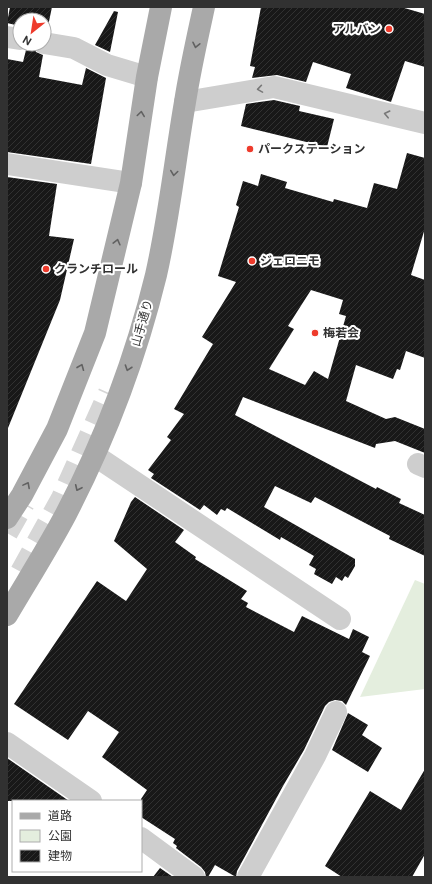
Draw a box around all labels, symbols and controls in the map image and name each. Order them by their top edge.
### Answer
north arrow [12,12,52,52]
place label: アルバン [333,21,381,37]
marker: アルバン [384,24,394,34]
text: N [20,33,34,49]
one-way arrow [193,42,201,48]
one-way arrow [257,84,264,93]
one-way arrow [136,111,145,117]
one-way arrow [384,111,390,119]
place label: パークステーション [258,141,365,157]
marker: パークステーション [245,144,255,154]
one-way arrow [170,170,179,176]
one-way arrow [112,239,121,246]
place label: ジェロニモ [260,253,320,269]
marker: ジェロニモ [247,256,257,266]
place label: クランチロール [54,261,138,277]
marker: クランチロール [41,264,51,274]
street label: 山手通り [128,298,156,348]
place label: 梅若会 [323,325,359,341]
marker: 梅若会 [310,328,320,338]
one-way arrow [77,363,85,370]
one-way arrow [124,364,133,371]
one-way arrow [23,481,30,489]
one-way arrow [75,483,83,491]
legend [12,800,142,872]
text: 道路 [48,808,72,824]
text: 公園 [48,828,72,844]
text: 建物 [48,848,72,864]

